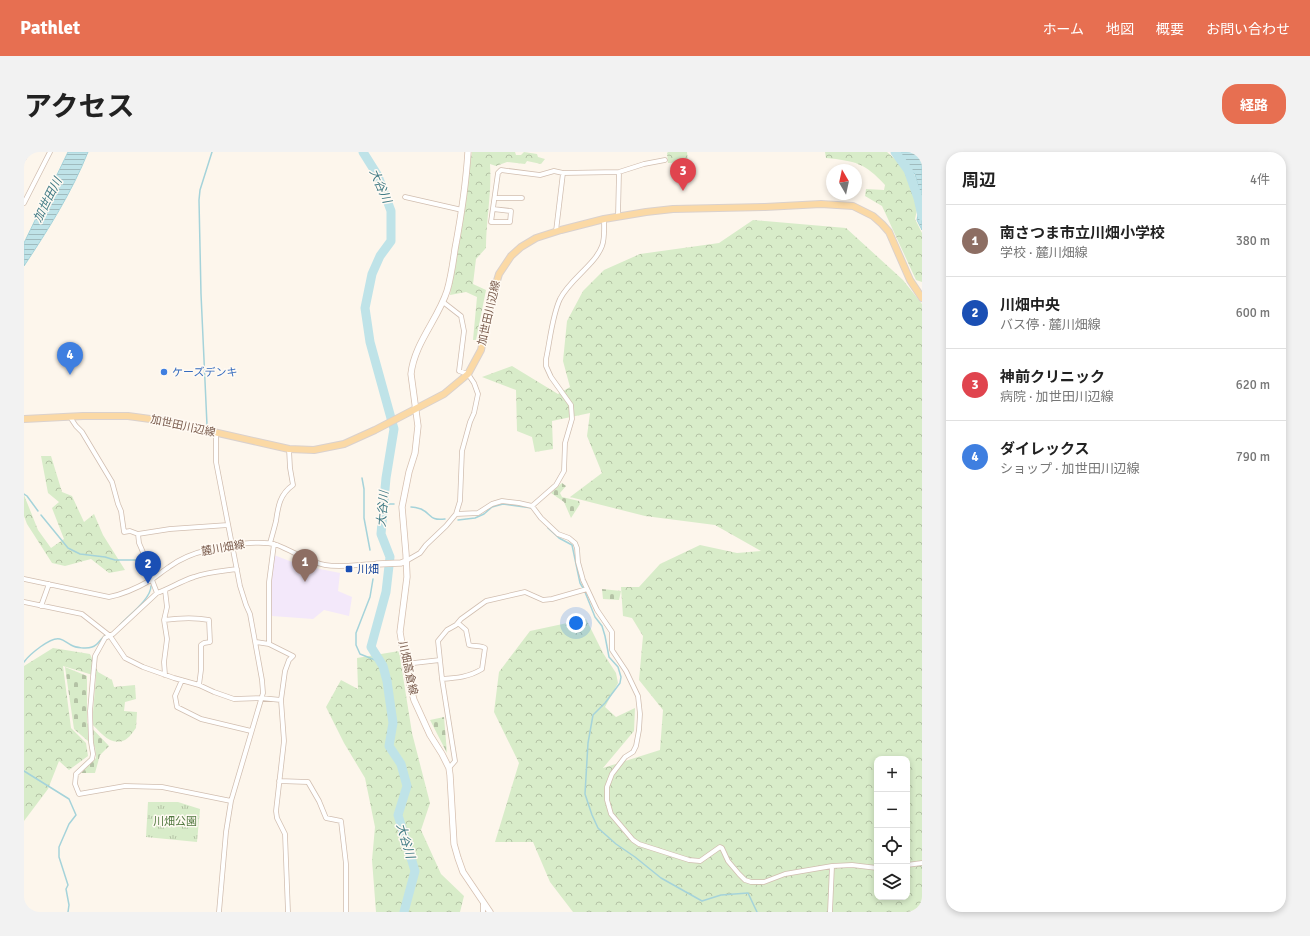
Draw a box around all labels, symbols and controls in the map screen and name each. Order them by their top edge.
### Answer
text: Pathlet [20,16,80,40]
text: ホーム [1042,21,1084,38]
text: 地図 [1106,21,1134,38]
text: 概要 [1156,21,1184,38]
text: お問い合わせ [1206,21,1290,38]
button: 経路 [1222,84,1286,124]
text: アクセス [24,90,135,124]
pin: 3 [670,158,696,191]
north arrow [826,164,862,200]
water label: 大谷川 [366,166,395,207]
text: 周辺 [962,170,996,191]
text: 4件 [1250,172,1270,188]
water label: 加世田川 [30,173,66,225]
text: 南さつま市立川畑小学校 [1000,224,1165,242]
text: 1 [971,233,979,249]
text: 380 m [1236,233,1270,249]
text: 学校 · 麓川畑線 [1000,245,1088,261]
street label: 加世田川辺線 [475,279,503,347]
text: 川畑中央 [1000,296,1060,314]
text: 2 [971,305,979,321]
text: 600 m [1236,305,1270,321]
text: バス停 · 麓川畑線 [1000,317,1101,333]
pin: 4 [57,342,83,375]
place label: ケーズデンキ [172,366,237,379]
marker: ケーズデンキ [159,367,169,377]
text: 神前クリニック [1000,368,1105,386]
text: 3 [971,377,979,393]
text: 620 m [1236,377,1270,393]
text: 病院 · 加世田川辺線 [1000,389,1114,405]
street label: 加世田川辺線 [149,413,217,439]
text: ダイレックス [1000,440,1090,458]
text: 4 [971,449,979,465]
text: 790 m [1236,449,1270,465]
text: ショップ · 加世田川辺線 [1000,461,1140,477]
water label: 大谷川 [374,488,392,528]
street label: 麓川畑線 [200,538,246,558]
pin: 1 [292,549,318,582]
pin: 2 [135,551,161,584]
place label: 川畑 [357,563,379,576]
marker: 川畑 [344,564,354,574]
your location [566,613,586,633]
street label: 川畑高倉線 [396,640,420,696]
map controls [874,756,910,900]
button: + [874,756,910,792]
button: − [874,792,910,828]
park label: 川畑公園 [153,815,197,828]
water label: 大谷川 [393,822,418,862]
button: locate [874,828,910,864]
button: layers [874,864,910,900]

